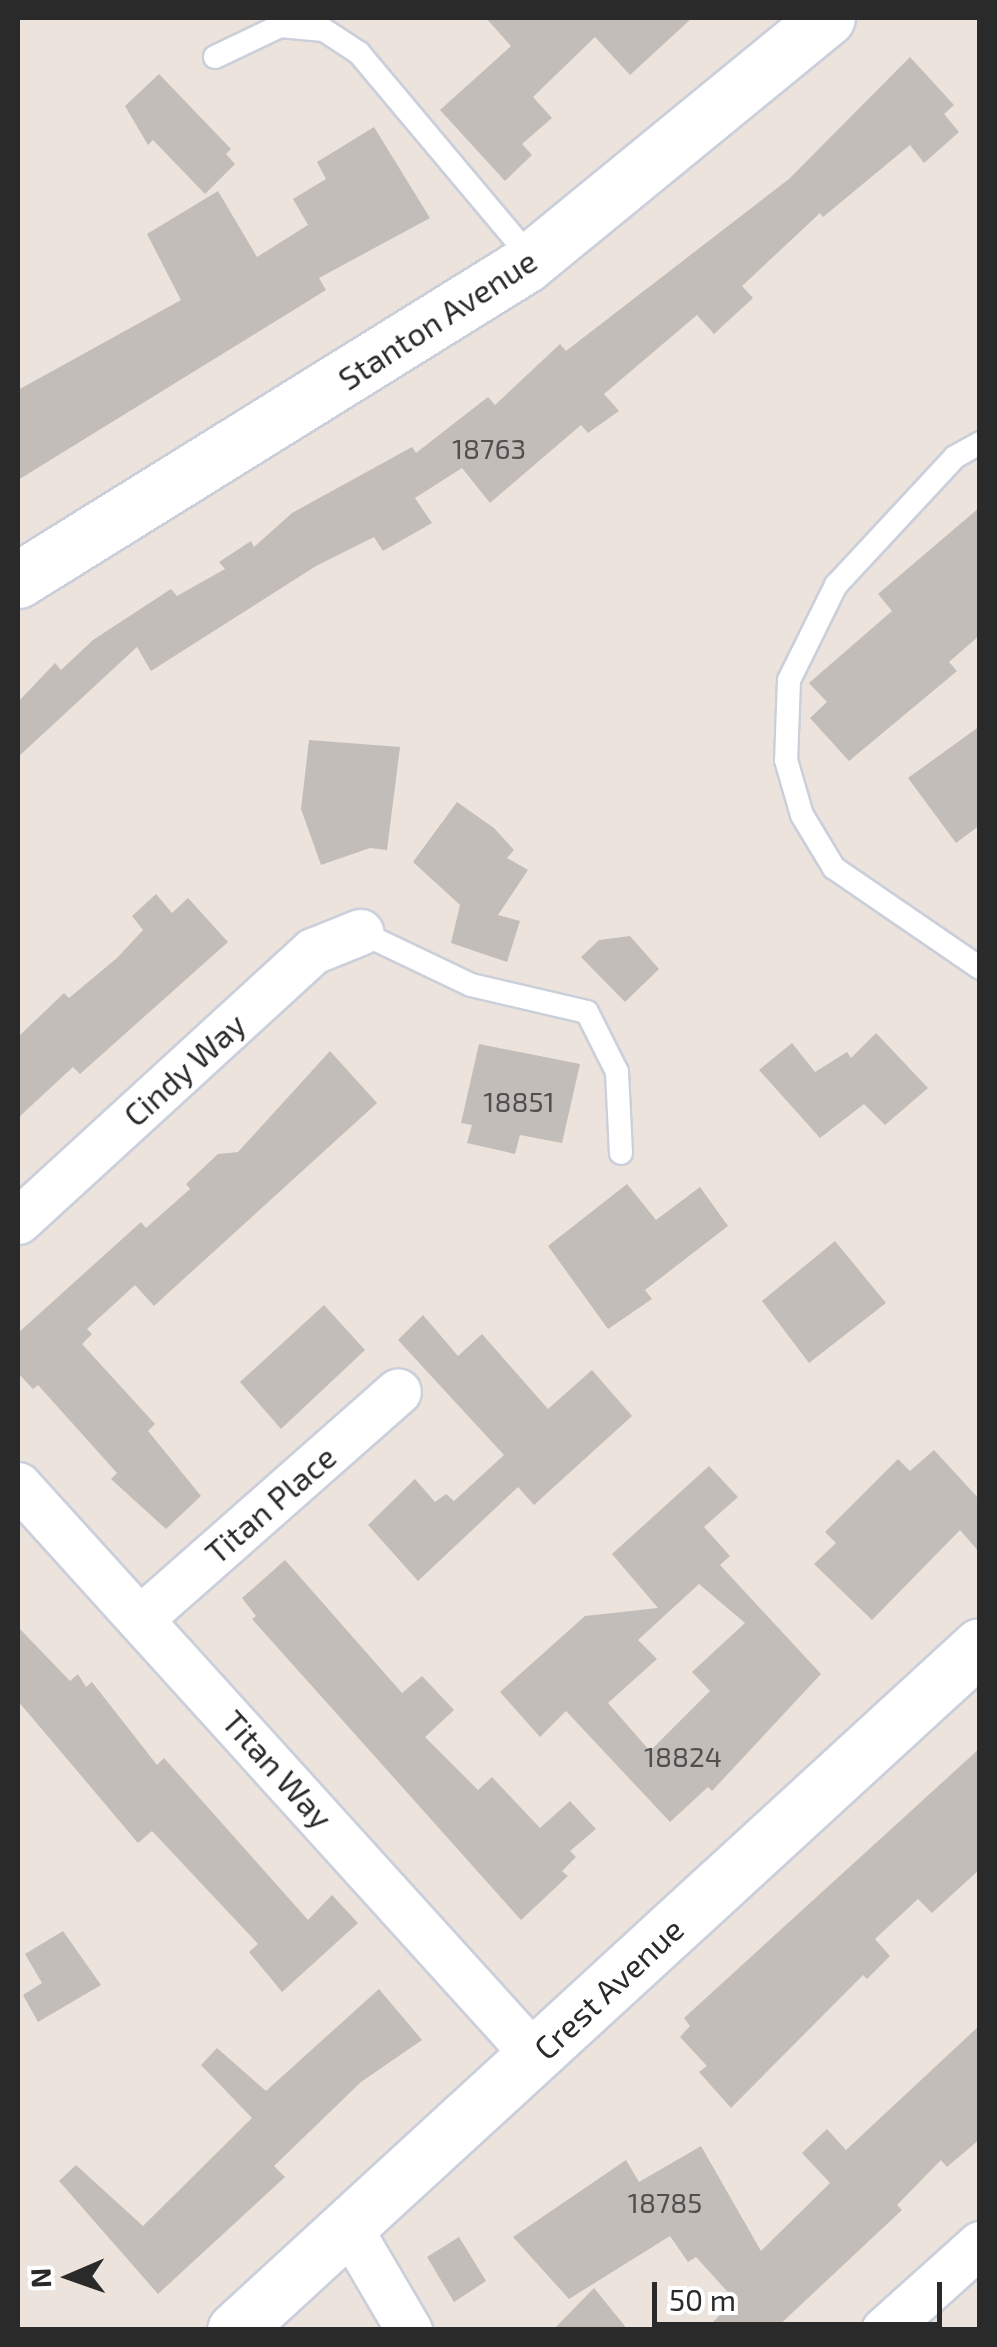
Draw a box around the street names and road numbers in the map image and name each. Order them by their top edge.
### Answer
street label: Stanton Avenue [330,240,544,398]
street label: Cindy Way [115,1004,253,1134]
street label: Titan Place [197,1437,343,1571]
street label: Titan Way [215,1702,341,1836]
street label: Crest Avenue [525,1909,691,2067]

